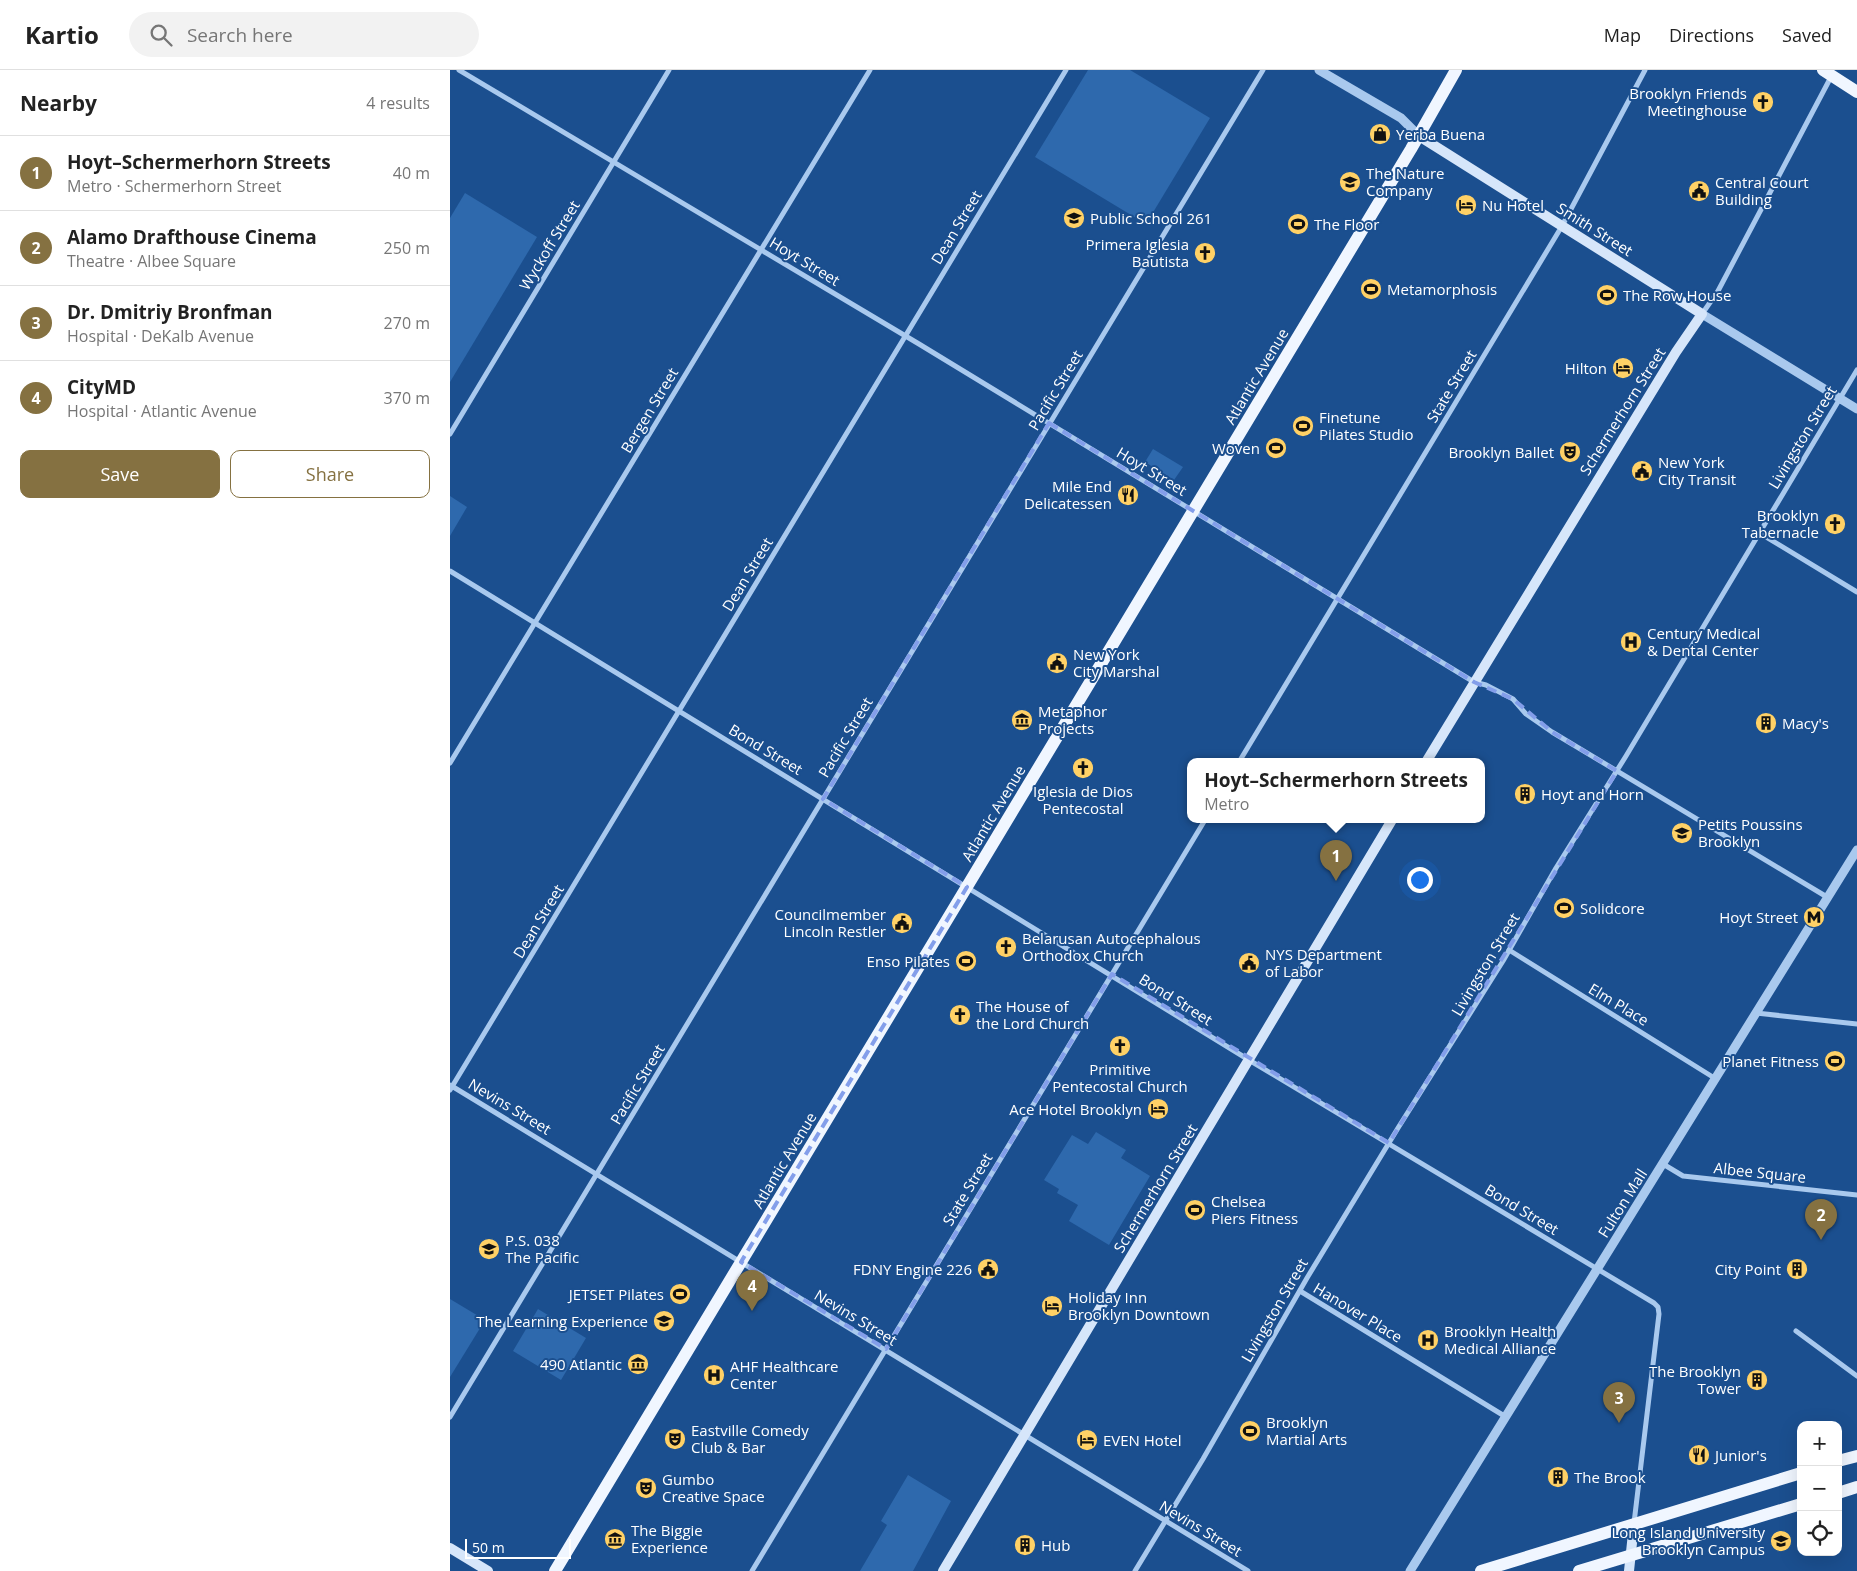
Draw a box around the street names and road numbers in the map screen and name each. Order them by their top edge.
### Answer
street label: Dean Street [926,186,986,268]
street label: Wyckoff Street [514,196,584,294]
street label: Smith Street [1553,198,1637,260]
street label: Hoyt Street [766,232,844,290]
street label: Atlantic Avenue [1219,324,1293,428]
street label: Schermerhorn Street [1575,343,1669,479]
street label: Pacific Street [1023,346,1087,434]
street label: State Street [1421,346,1481,426]
street label: Bergen Street [616,364,682,456]
street label: Livingston Street [1763,382,1841,492]
street label: Hoyt Street [1113,442,1191,500]
street label: Dean Street [717,533,777,615]
street label: Pacific Street [813,693,877,781]
street label: Bond Street [725,719,807,779]
street label: Atlantic Avenue [956,761,1030,865]
street label: Dean Street [508,880,568,962]
street label: Livingston Street [1446,909,1524,1019]
street label: Bond Street [1136,969,1216,1029]
street label: Elm Place [1585,978,1653,1030]
street label: Pacific Street [605,1040,669,1128]
street label: Nevins Street [465,1073,555,1139]
street label: Atlantic Avenue [747,1108,821,1212]
street label: Schermerhorn Street [1109,1120,1201,1256]
street label: State Street [937,1149,997,1229]
street label: Albee Square [1713,1157,1807,1187]
street label: Fulton Mall [1593,1165,1651,1241]
street label: Bond Street [1481,1179,1563,1239]
street label: Livingston Street [1236,1254,1312,1366]
street label: Hanover Place [1310,1278,1406,1346]
street label: Nevins Street [811,1284,901,1350]
street label: Nevins Street [1156,1495,1246,1561]

